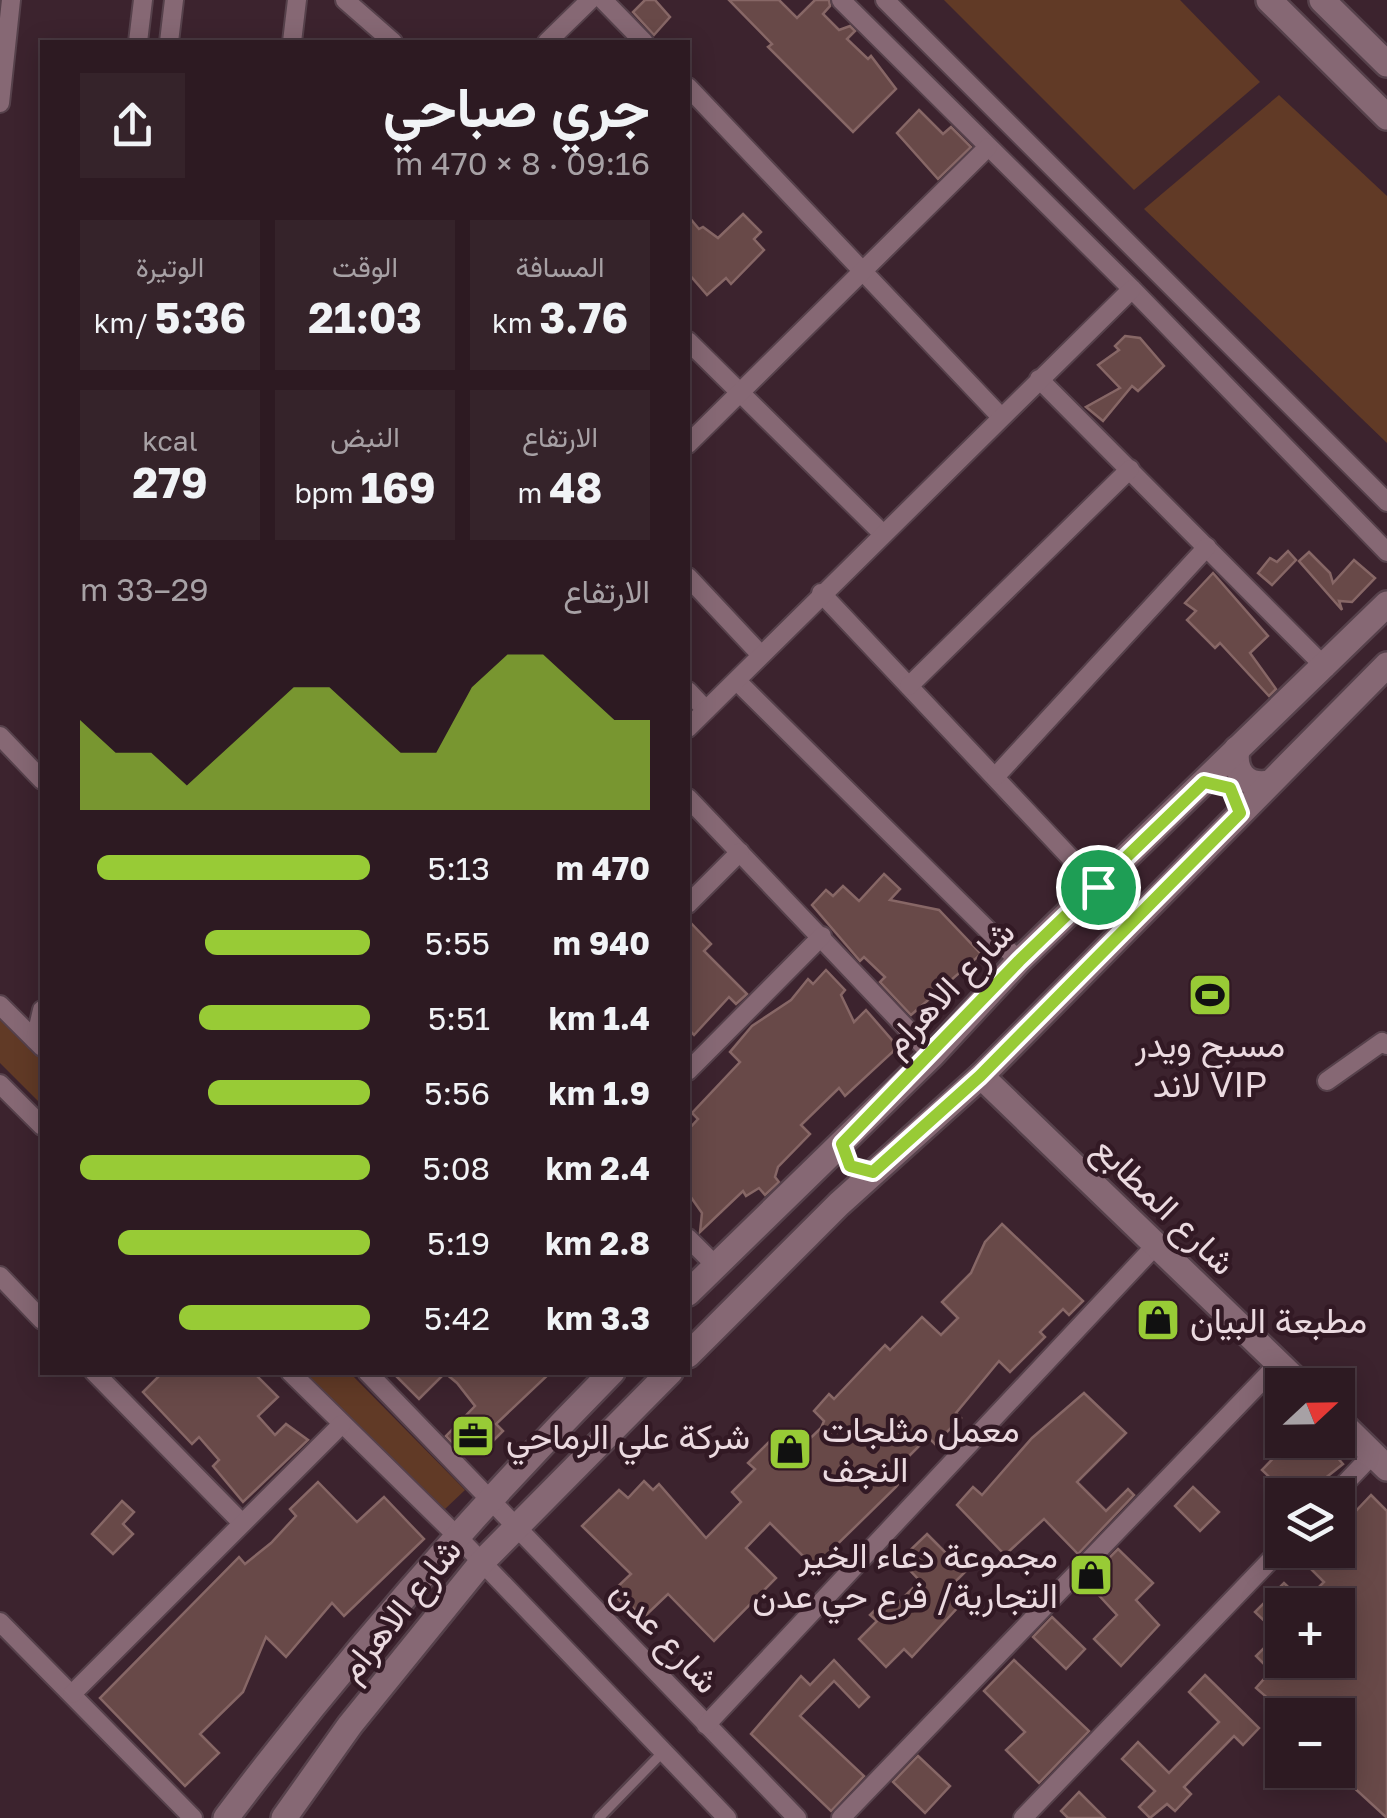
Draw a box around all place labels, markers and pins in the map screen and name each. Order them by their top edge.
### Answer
pin [1056,845,1141,930]
sports icon: مسبح ويدر لاند VIP [1187,972,1233,1018]
place label: مسبح ويدر لاند VIP [1134,1023,1285,1105]
shop icon: مطبعة البيان [1135,1297,1181,1343]
place label: مطبعة البيان [1190,1299,1367,1341]
place label: معمل مثلجات النجف [822,1408,1020,1490]
office icon: شركة علي الرماحي [450,1413,496,1459]
place label: شركة علي الرماحي [506,1415,750,1466]
shop icon: معمل مثلجات النجف [767,1426,813,1472]
place label: مجموعة دعاء الخير التجارية/ فرع حي عدن [752,1534,1058,1625]
shop icon: مجموعة دعاء الخير التجارية/ فرع حي عدن [1068,1552,1114,1598]

